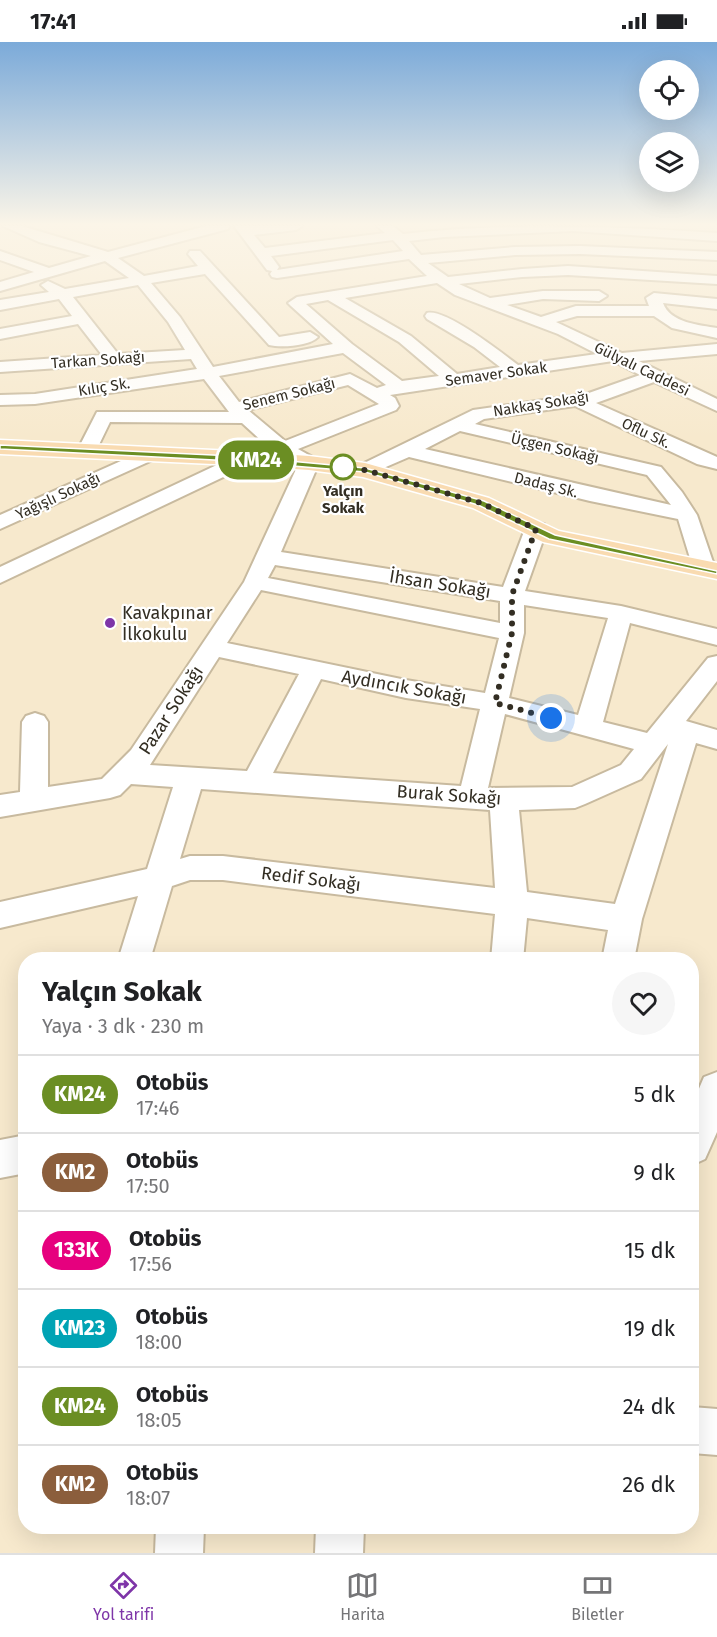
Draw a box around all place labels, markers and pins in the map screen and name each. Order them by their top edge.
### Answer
marker: Yalçın Sokak [330,454,356,480]
place label: Yalçın Sokak [322,482,365,517]
place label: Kavakpınar İlkokulu [122,602,213,645]
marker: Kavakpınar İlkokulu [103,616,117,630]

